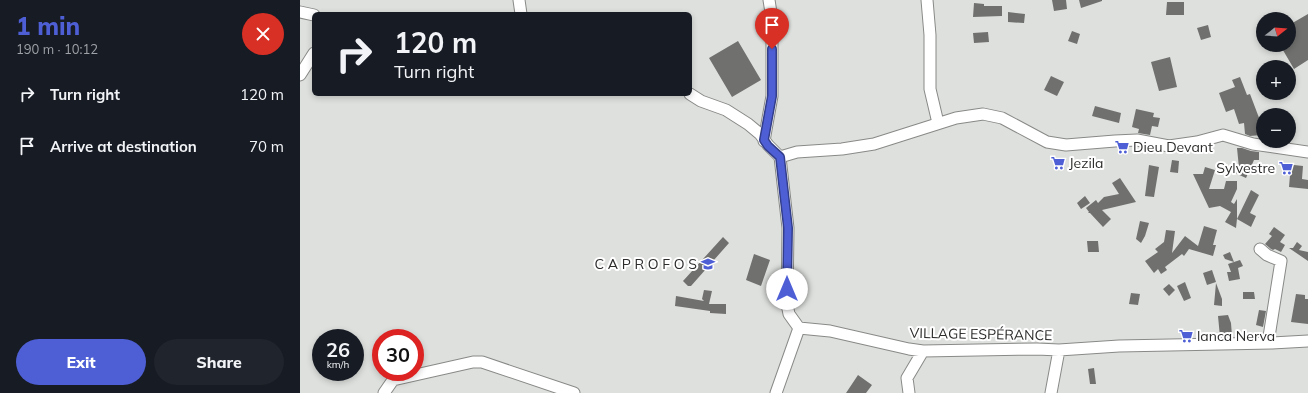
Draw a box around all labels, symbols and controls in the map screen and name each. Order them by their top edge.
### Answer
pin [755,8,789,49]
text: 1 min [16,11,80,41]
north arrow [1256,12,1296,52]
map controls [1256,12,1296,148]
button: close [242,13,284,55]
icon: arrive [761,14,783,36]
text: 120 m [394,25,477,60]
icon: right [328,28,380,80]
text: 190 m · 10:12 [16,41,98,57]
text: Turn right [394,60,474,83]
button: + [1256,60,1296,100]
icon: right [16,83,38,105]
text: Turn right [50,85,120,104]
text: 120 m [240,85,284,104]
button: − [1256,108,1296,148]
icon: arrive [16,135,38,157]
text: Arrive at destination [50,137,197,156]
text: 70 m [249,137,284,156]
place label: Dieu Devant [1133,138,1213,156]
supermarket icon: Dieu Devant [1114,139,1130,155]
place label: Jezila [1069,154,1104,172]
supermarket icon: Jezila [1050,155,1066,171]
place label: Sylvestre [1216,159,1275,177]
supermarket icon: Sylvestre [1278,160,1294,176]
place label: C A P R O F O S [595,255,697,273]
school or university icon: C A P R O F O S [700,256,716,272]
position arrow [766,268,808,310]
street label: VILLAGE ESPÉRANCE [909,324,1053,344]
place label: lanca Nerva [1197,327,1275,345]
supermarket icon: lanca Nerva [1178,328,1194,344]
speed limit sign: 30 [372,329,424,381]
text: 26 [326,337,350,362]
button: Exit [16,339,146,385]
button: Share [154,339,284,385]
text: km/h [327,358,349,371]

